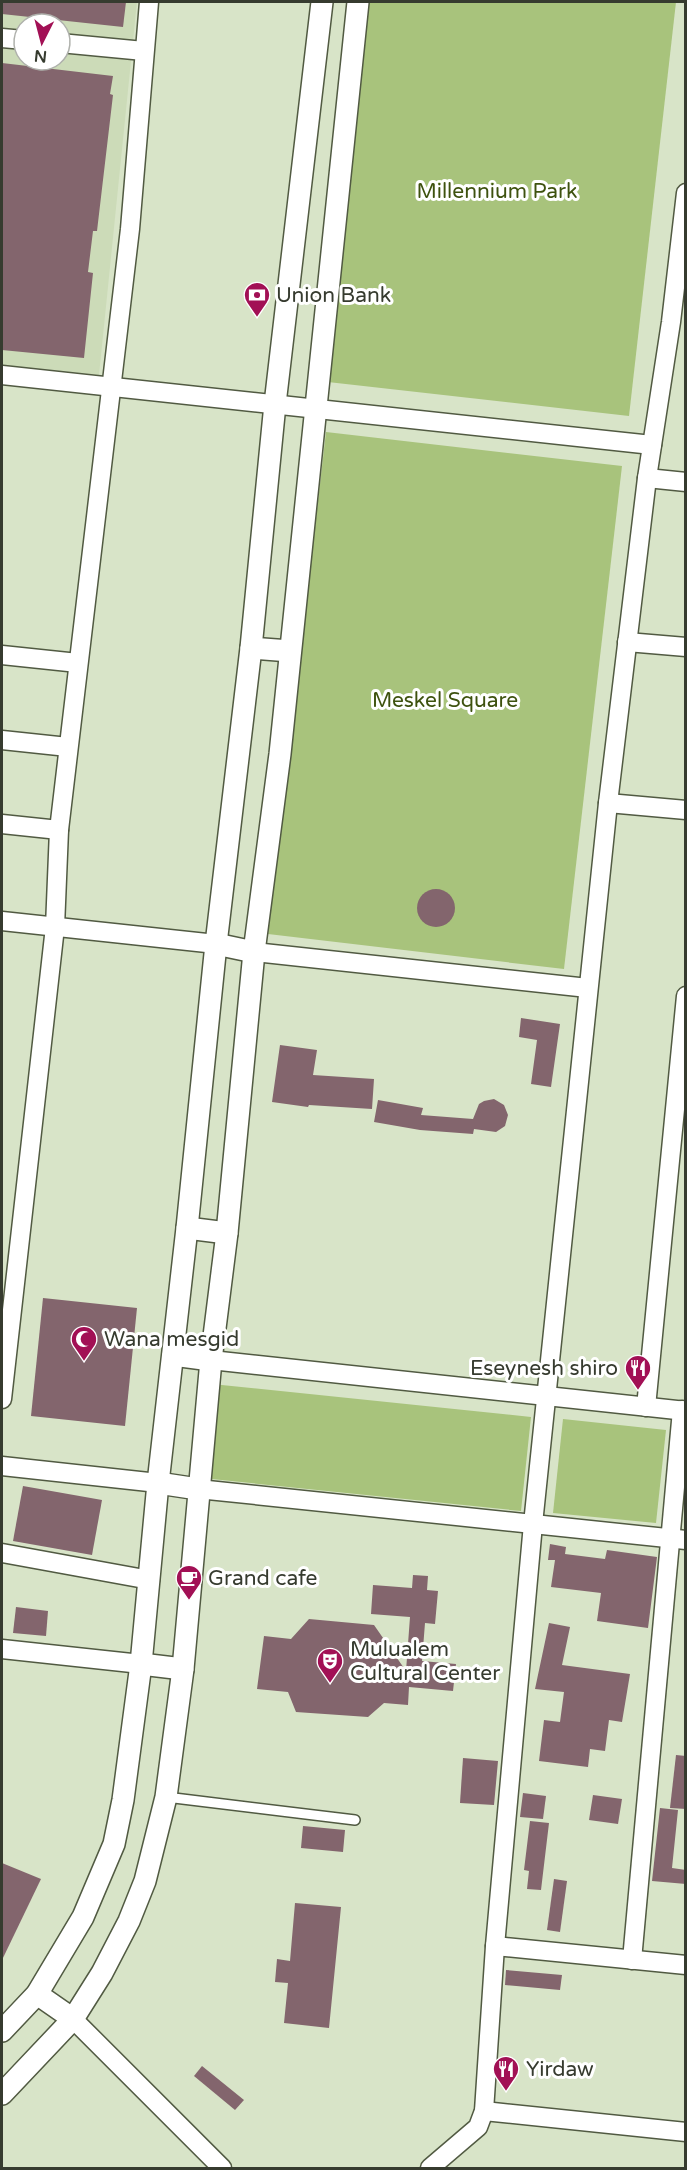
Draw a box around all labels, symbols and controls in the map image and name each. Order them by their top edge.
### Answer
north arrow [12,12,72,72]
text: N [33,45,48,67]
park label: Millennium Park [417,179,577,204]
bank icon: Union Bank [242,280,272,318]
place label: Union Bank [276,283,391,308]
park label: Meskel Square [372,688,518,713]
mosque icon: Wana mesgid [69,1324,99,1362]
place label: Wana mesgid [104,1327,239,1352]
restaurant icon: Eseynesh shiro [623,1353,653,1391]
place label: Eseynesh shiro [470,1356,618,1381]
cafe icon: Grand cafe [174,1563,204,1601]
place label: Grand cafe [208,1566,317,1591]
place label: Mulualem Cultural Center [350,1637,500,1686]
theatre icon: Mulualem Cultural Center [315,1646,345,1684]
restaurant icon: Yirdaw [491,2054,521,2092]
place label: Yirdaw [526,2057,594,2082]

